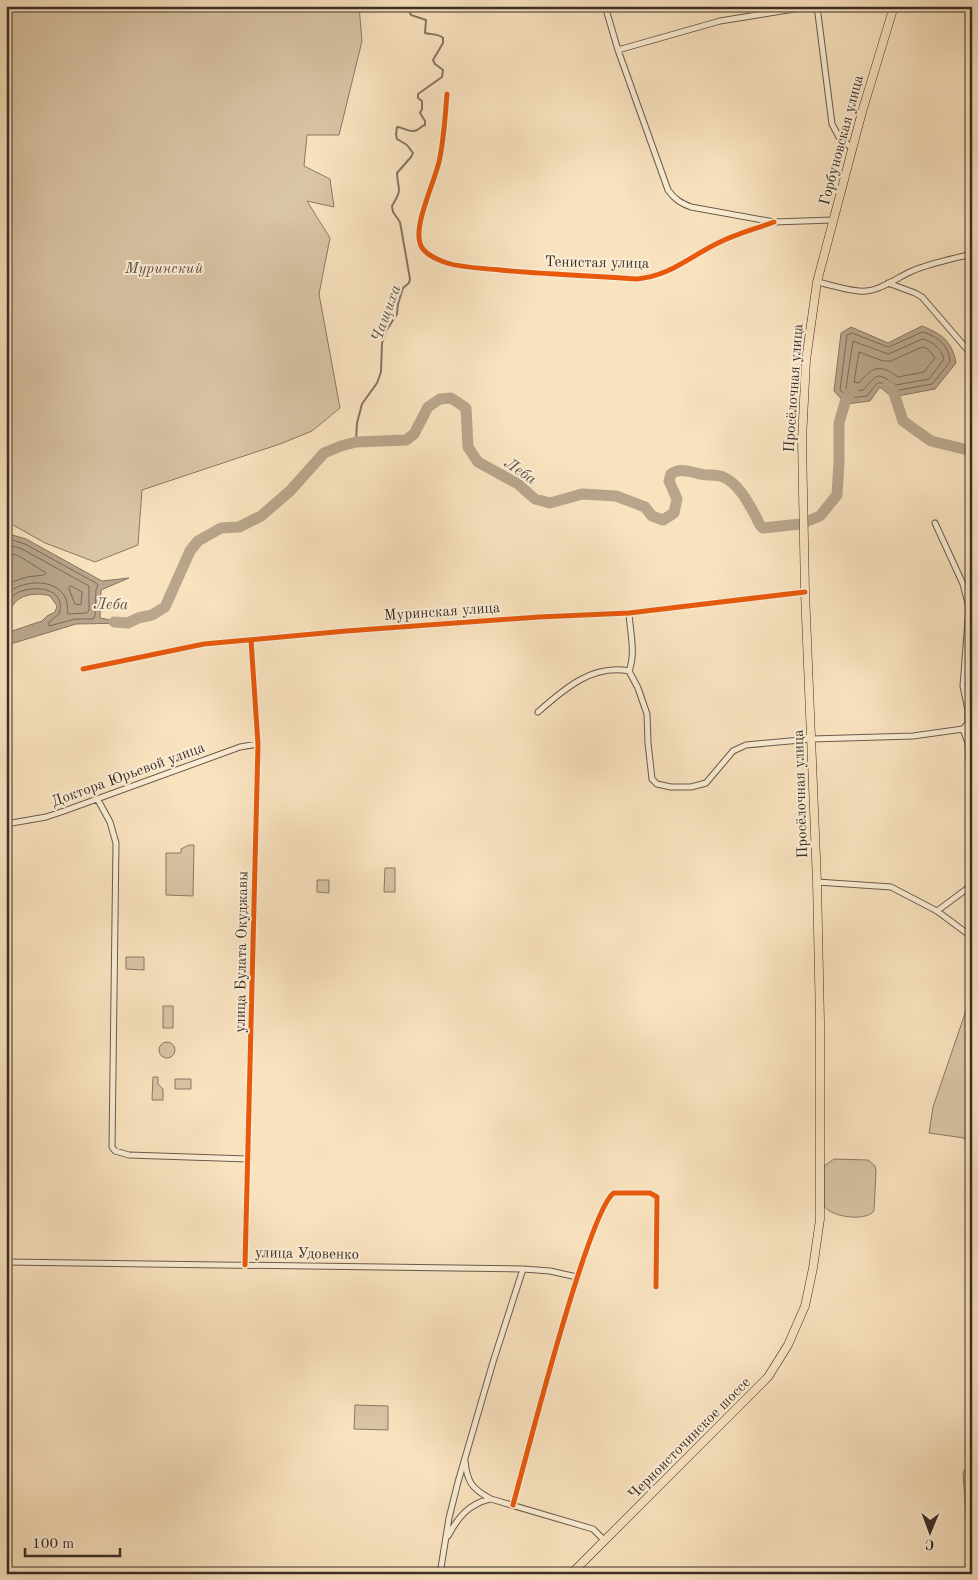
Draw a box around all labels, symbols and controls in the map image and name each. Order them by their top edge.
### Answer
street label: Горбуновская улица [818,73,867,207]
street label: Тенистая улица [545,255,650,272]
park label: Муринский [124,262,203,277]
water label: Чащиха [369,282,405,344]
street label: Просёлочная улица [783,323,807,453]
water label: Леба [501,455,539,488]
water label: Леба [93,597,129,613]
street label: Муринская улица [384,601,501,624]
street label: Просёлочная улица [792,729,811,859]
street label: Доктора Юрьевой улица [50,740,208,810]
street label: улица Булата Окуджавы [234,871,251,1033]
street label: улица Удовенко [255,1246,359,1263]
street label: Черноисточинское шоссе [626,1375,754,1503]
north arrow [906,1508,956,1558]
scale bar [25,1525,120,1557]
text: 100 m [32,1537,74,1552]
text: С [925,1537,935,1551]

